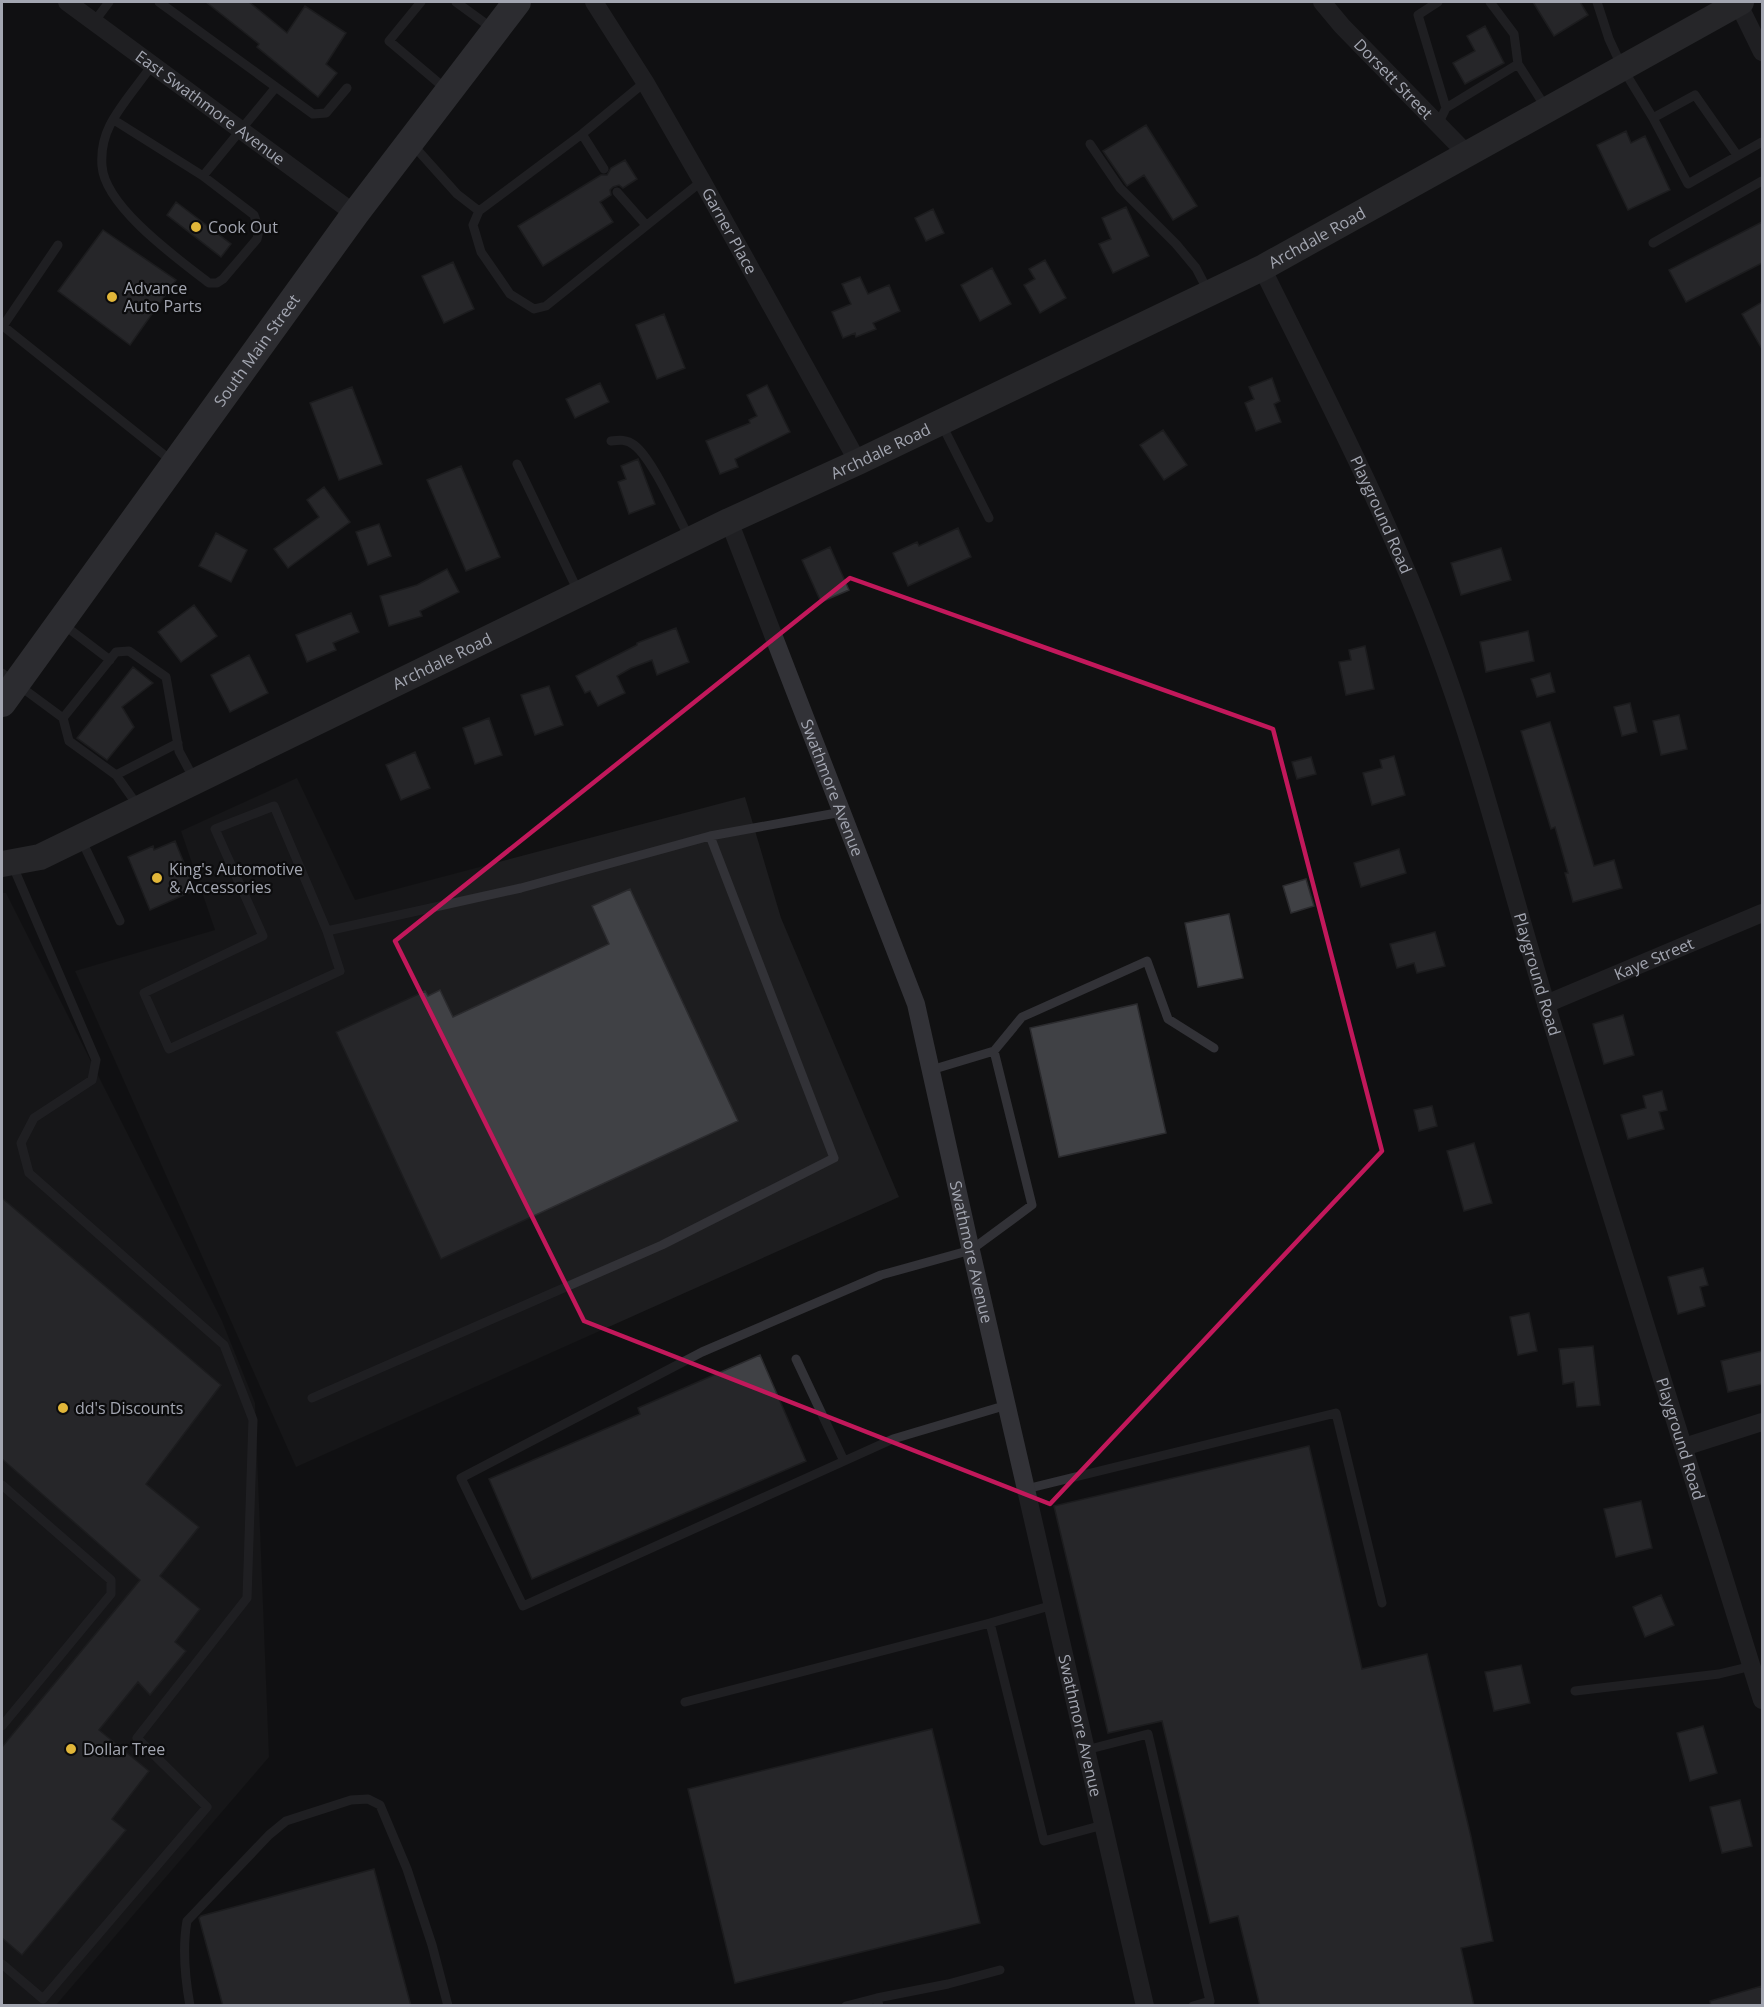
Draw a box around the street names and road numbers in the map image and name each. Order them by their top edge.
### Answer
street label: Dorsett Street [1349,34,1438,124]
street label: East Swathmore Avenue [131,45,290,170]
street label: Garner Place [697,184,762,278]
street label: Archdale Road [1264,202,1370,273]
street label: South Main Street [209,289,305,411]
street label: Archdale Road [827,418,934,484]
street label: Playground Road [1345,452,1417,577]
street label: Archdale Road [389,627,496,695]
street label: Swathmore Avenue [796,716,869,860]
street label: Playground Road [1509,910,1566,1038]
street label: Kaye Street [1611,932,1697,985]
street label: Swathmore Avenue [945,1179,998,1325]
street label: Playground Road [1651,1375,1710,1503]
street label: Swathmore Avenue [1053,1652,1107,1799]

